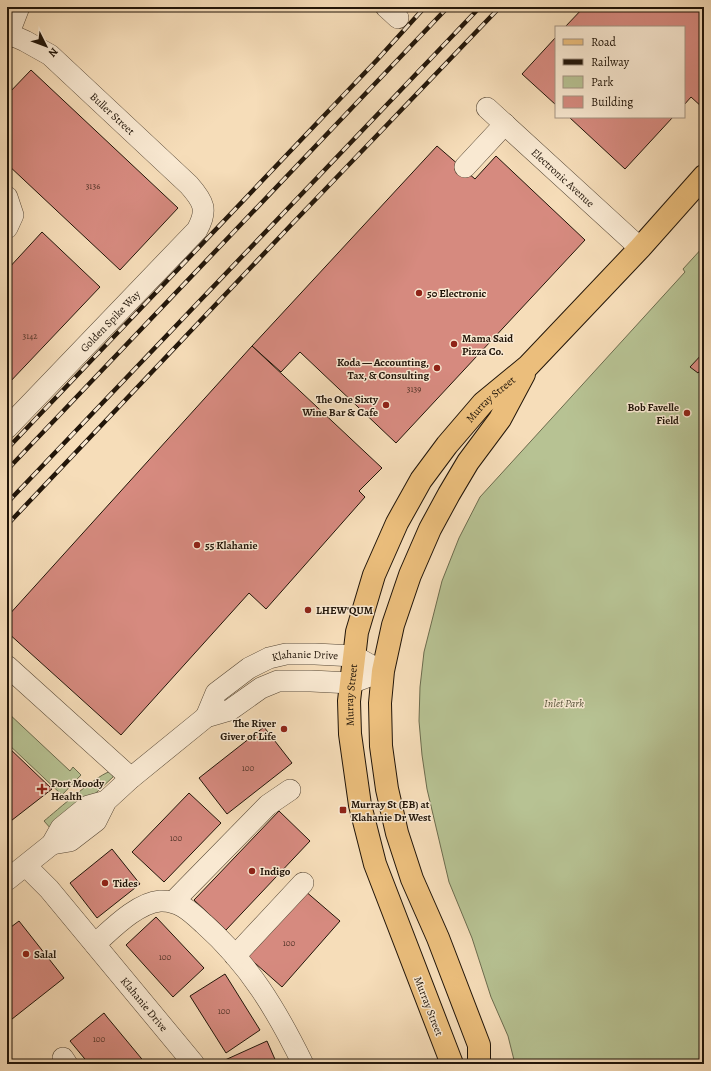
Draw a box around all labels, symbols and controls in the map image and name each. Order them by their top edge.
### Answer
north arrow [26,26,66,66]
legend [555,26,685,118]
text: Road [591,34,617,50]
text: N [45,44,61,60]
text: Railway [591,54,630,70]
text: Park [591,74,614,90]
street label: Buller Street [87,89,138,139]
text: Building [591,94,633,110]
street label: Electronic Avenue [528,145,598,211]
house number: 3136 [86,180,100,192]
place label: 50 Electronic [427,286,487,301]
street label: Golden Spike Way [77,287,144,356]
marker: 50 Electronic [414,288,424,298]
house number: 3142 [22,330,38,342]
place label: Mama Said Pizza Co. [462,331,513,359]
marker: Mama Said Pizza Co. [449,339,459,349]
place label: Koda — Accounting, Tax, & Consulting [337,355,429,383]
marker: Koda — Accounting, Tax, & Consulting [432,363,442,373]
street label: Murray Street [463,372,519,426]
house number: 3139 [407,383,421,395]
place label: The One Sixty Wine Bar & Cafe [301,392,379,420]
marker: The One Sixty Wine Bar & Cafe [381,400,391,410]
place label: Bob Favelle Field [628,400,679,428]
marker: Bob Favelle Field [682,408,692,418]
place label: 55 Klahanie [205,538,258,553]
marker: 55 Klahanie [192,540,202,550]
place label: LHEW'QUM [316,603,373,618]
marker: LHEW'QUM [303,605,313,615]
street label: Klahanie Drive [270,647,339,665]
street label: Murray Street [342,663,361,726]
park label: Inlet Park [544,696,584,711]
place label: The River Giver of Life [220,716,276,744]
marker: The River Giver of Life [279,724,289,734]
house number: 100 [242,762,255,774]
place label: Port Moody Health [51,776,105,804]
marker: Port Moody Health [36,783,48,795]
place label: Murray St (EB) at Klahanie Dr West [351,797,432,825]
marker: Murray St (EB) at Klahanie Dr West [338,805,348,815]
house number: 100 [170,832,183,844]
place label: Indigo [260,864,291,879]
marker: Indigo [247,866,257,876]
place label: Tides [113,876,138,891]
marker: Tides [100,878,110,888]
house number: 100 [283,937,296,949]
place label: Salal [34,947,56,962]
marker: Salal [21,949,31,959]
house number: 100 [159,951,172,963]
street label: Klahanie Drive [117,974,171,1035]
street label: Murray Street [410,974,447,1038]
house number: 100 [218,1005,231,1017]
house number: 100 [93,1033,106,1045]

